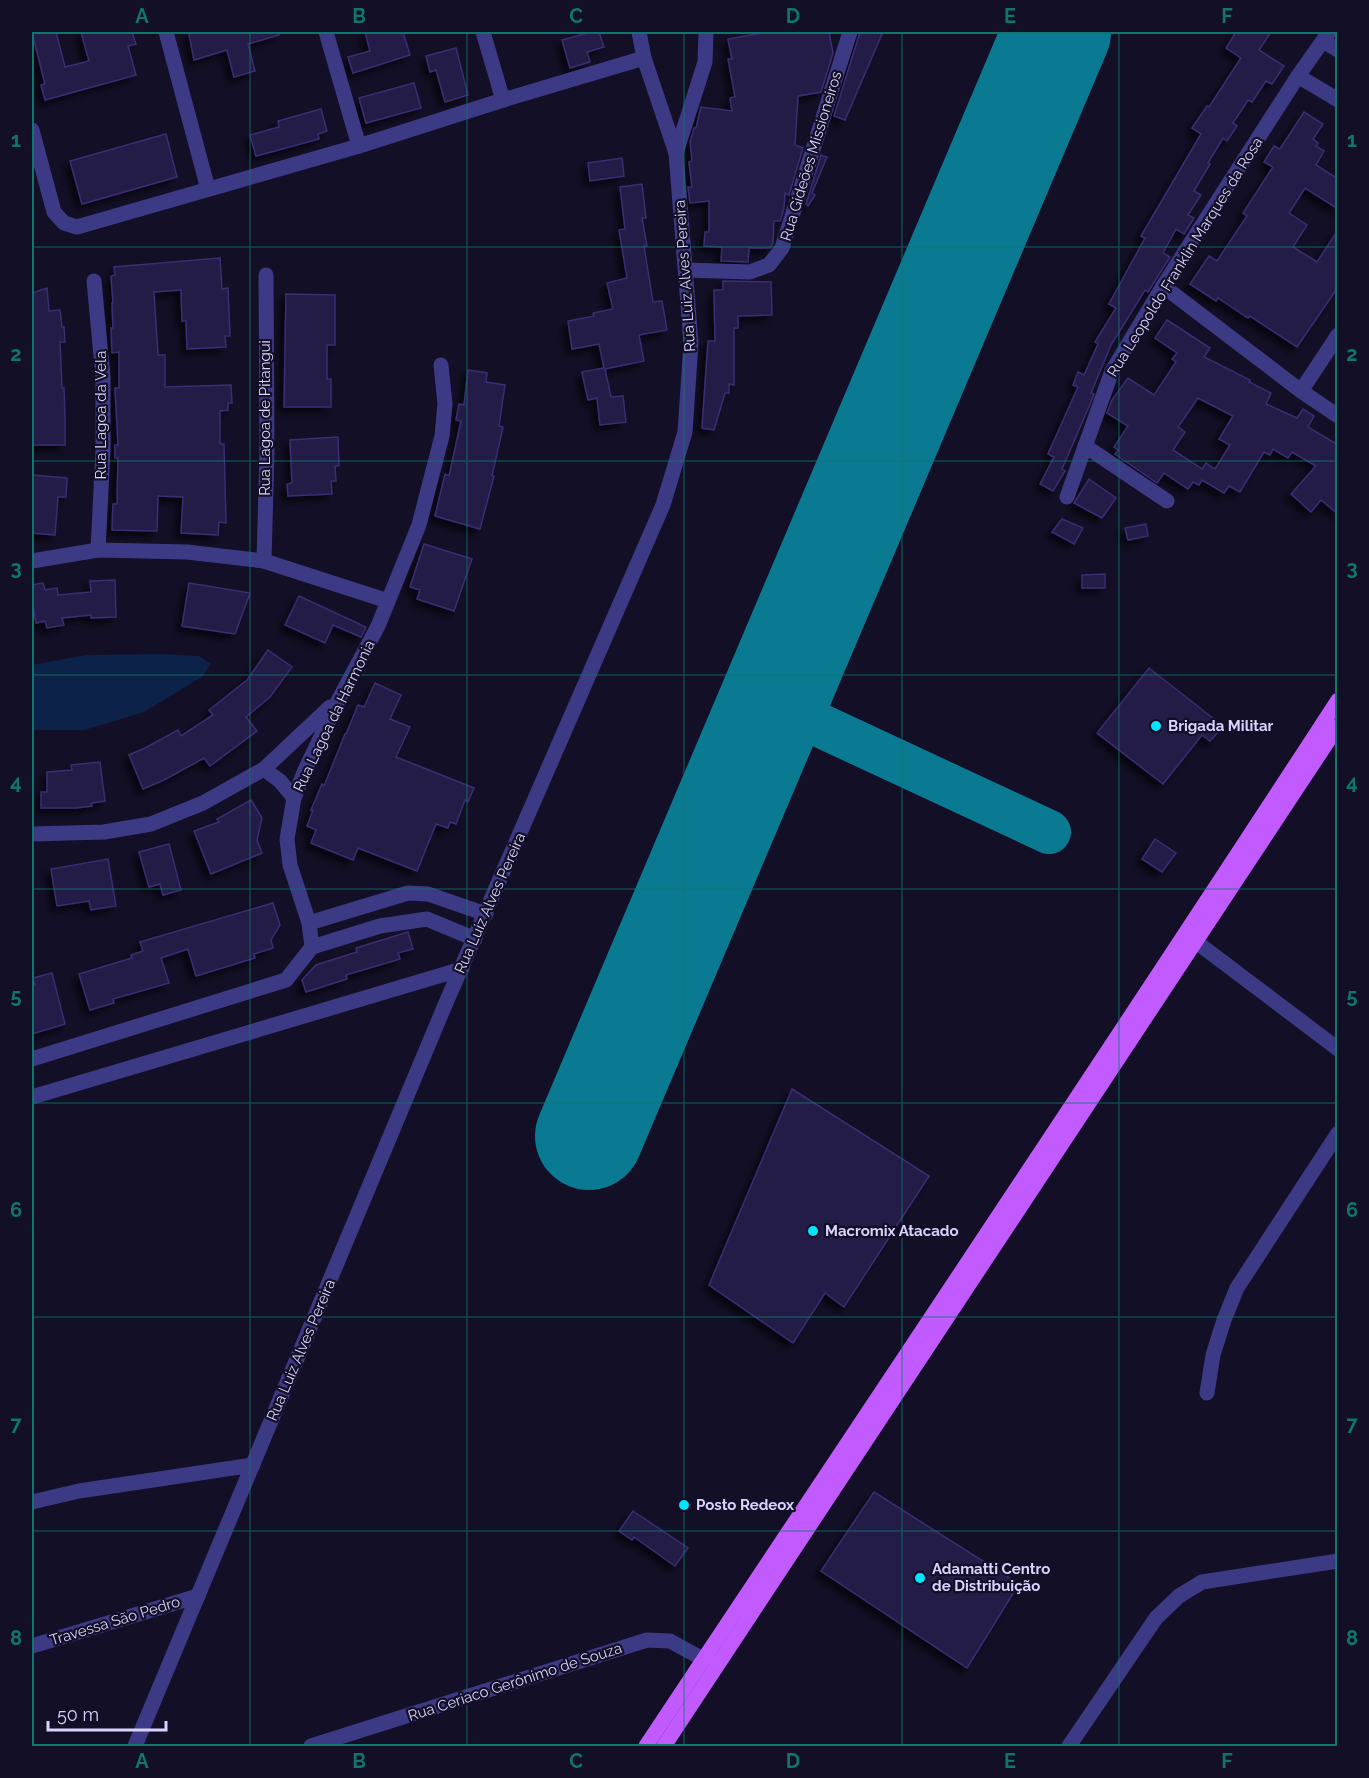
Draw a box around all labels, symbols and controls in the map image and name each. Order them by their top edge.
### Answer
text: A [135,4,149,28]
text: B [352,4,366,28]
text: C [569,4,583,28]
text: D [786,4,800,28]
text: E [1004,4,1016,28]
text: F [1221,4,1233,28]
street label: Rua Gideões Missioneiros [777,69,845,243]
text: 1 [11,128,21,152]
text: 1 [1347,128,1357,152]
street label: Rua Leopoldo Franklin Marques da Rosa [1103,134,1267,380]
street label: Rua Luiz Alves Pereira [671,199,699,353]
street label: Rua Lagoa de Pitangui [256,340,274,496]
text: 2 [10,342,22,366]
text: 2 [1346,342,1358,366]
street label: Rua Lagoa da Vela [92,351,110,479]
text: 3 [10,556,22,580]
text: 3 [1346,556,1358,580]
street label: Rua Lagoa da Harmonia [289,637,379,795]
place label: Brigada Militar [1168,717,1274,735]
marker: Brigada Militar [1149,719,1163,733]
text: 4 [10,770,22,794]
text: 4 [1346,770,1358,794]
street label: Rua Luiz Alves Pereira [451,830,529,976]
text: 5 [10,984,22,1008]
text: 5 [1346,984,1358,1008]
text: 6 [10,1198,22,1222]
text: 6 [1346,1198,1358,1222]
place label: Macromix Atacado [825,1222,959,1240]
marker: Macromix Atacado [806,1224,820,1238]
street label: Rua Luiz Alves Pereira [263,1276,339,1424]
text: 7 [10,1412,22,1436]
text: 7 [1346,1412,1358,1436]
place label: Posto Redeox [696,1496,794,1514]
marker: Posto Redeox [677,1498,691,1512]
place label: Adamatti Centro de Distribuição [932,1560,1050,1595]
marker: Adamatti Centro de Distribuição [913,1571,927,1585]
street label: Travessa São Pedro [48,1593,182,1649]
text: 8 [10,1626,22,1650]
text: 8 [1346,1626,1358,1650]
street label: Rua Ceriaco Gerônimo de Souza [406,1639,624,1725]
scale bar [48,1694,166,1732]
text: 50 m [57,1704,99,1725]
text: A [135,1749,149,1773]
text: B [352,1749,366,1773]
text: C [569,1749,583,1773]
text: D [786,1749,800,1773]
text: E [1004,1749,1016,1773]
text: F [1221,1749,1233,1773]

